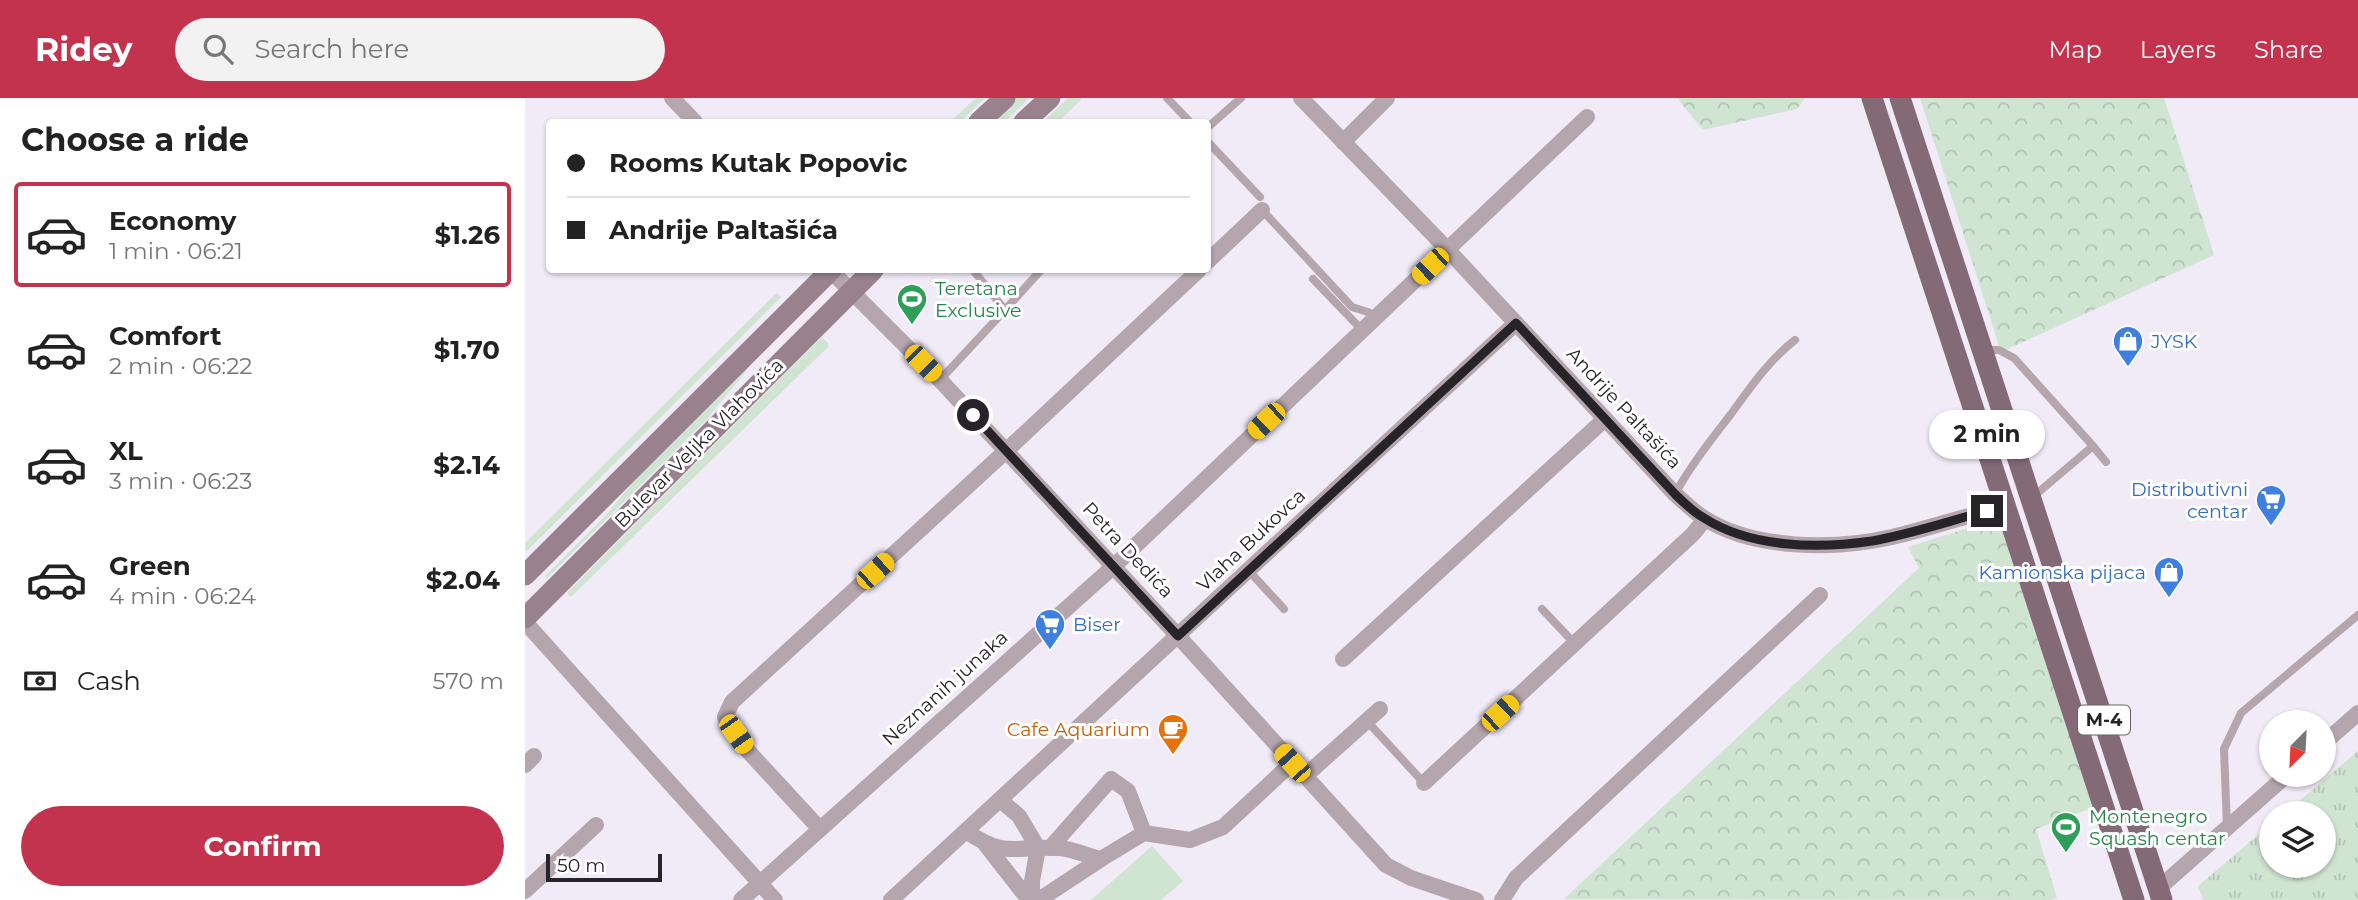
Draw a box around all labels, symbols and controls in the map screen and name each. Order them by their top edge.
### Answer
search box [175,18,665,81]
text: Ridey [35,29,133,69]
icon: search [199,30,237,68]
text: Search here [255,33,409,65]
text: Map [2048,35,2102,64]
text: Layers [2140,35,2216,64]
text: Share [2254,35,2323,64]
text: Choose a ride [21,120,249,159]
text: Rooms Kutak Popovic [609,147,908,179]
icon: car [25,203,88,266]
text: Economy [109,205,236,237]
text: Andrije Paltašića [609,214,838,246]
text: $1.26 [435,219,500,251]
text: 1 min · 06:21 [109,237,243,265]
car [1408,244,1453,288]
place label: Teretana Exclusive [935,277,1022,322]
sports icon: Teretana Exclusive [895,282,929,326]
icon: car [25,318,88,381]
text: Comfort [109,320,221,352]
shop icon: JYSK [2111,324,2145,368]
place label: JYSK [2150,330,2198,353]
text: $1.70 [434,334,500,366]
car [901,341,946,385]
street label: Andrije Paltašića [1562,342,1686,474]
text: 2 min · 06:22 [109,352,252,380]
street label: Bulevar Veljka Vlahovića [610,354,788,532]
route start [957,399,989,431]
car [1244,399,1289,443]
callout: 2 min [1929,410,2045,458]
text: 2 min [1953,420,2021,448]
icon: car [25,433,88,496]
text: XL [109,435,143,467]
text: $2.14 [433,449,500,481]
text: 3 min · 06:23 [109,467,252,495]
place label: Distributivni centar [2131,478,2248,523]
supermarket icon: Distributivni centar [2254,483,2288,527]
street label: Vlaha Bukovca [1192,484,1310,596]
route end [1971,495,2003,527]
street label: Petra Dedića [1078,497,1178,603]
icon: car [25,548,88,611]
car [853,549,898,593]
text: Green [109,550,191,582]
shop icon: Kamionska pijaca [2152,555,2186,599]
place label: Kamionska pijaca [1979,561,2146,584]
text: $2.04 [426,564,500,596]
text: 4 min · 06:24 [109,582,256,610]
supermarket icon: Biser [1033,607,1067,651]
place label: Biser [1073,613,1121,636]
street label: Neznanih junaka [878,626,1012,750]
icon: cash [21,662,59,700]
text: Cash [77,665,141,697]
text: 570 m [433,667,504,695]
car [1478,691,1523,735]
road number: M-4 [2078,706,2130,734]
north arrow [2259,710,2336,788]
map controls [2259,710,2336,878]
car [716,711,757,757]
cafe icon: Cafe Aquarium [1156,712,1190,756]
place label: Cafe Aquarium [1007,718,1150,741]
car [1271,740,1314,786]
button: layers [2259,801,2336,878]
place label: Montenegro Squash centar [2089,805,2226,850]
button: Confirm [21,806,504,886]
sports icon: Montenegro Squash centar [2049,810,2083,854]
scale bar [546,851,661,883]
text: 50 m [557,854,605,877]

